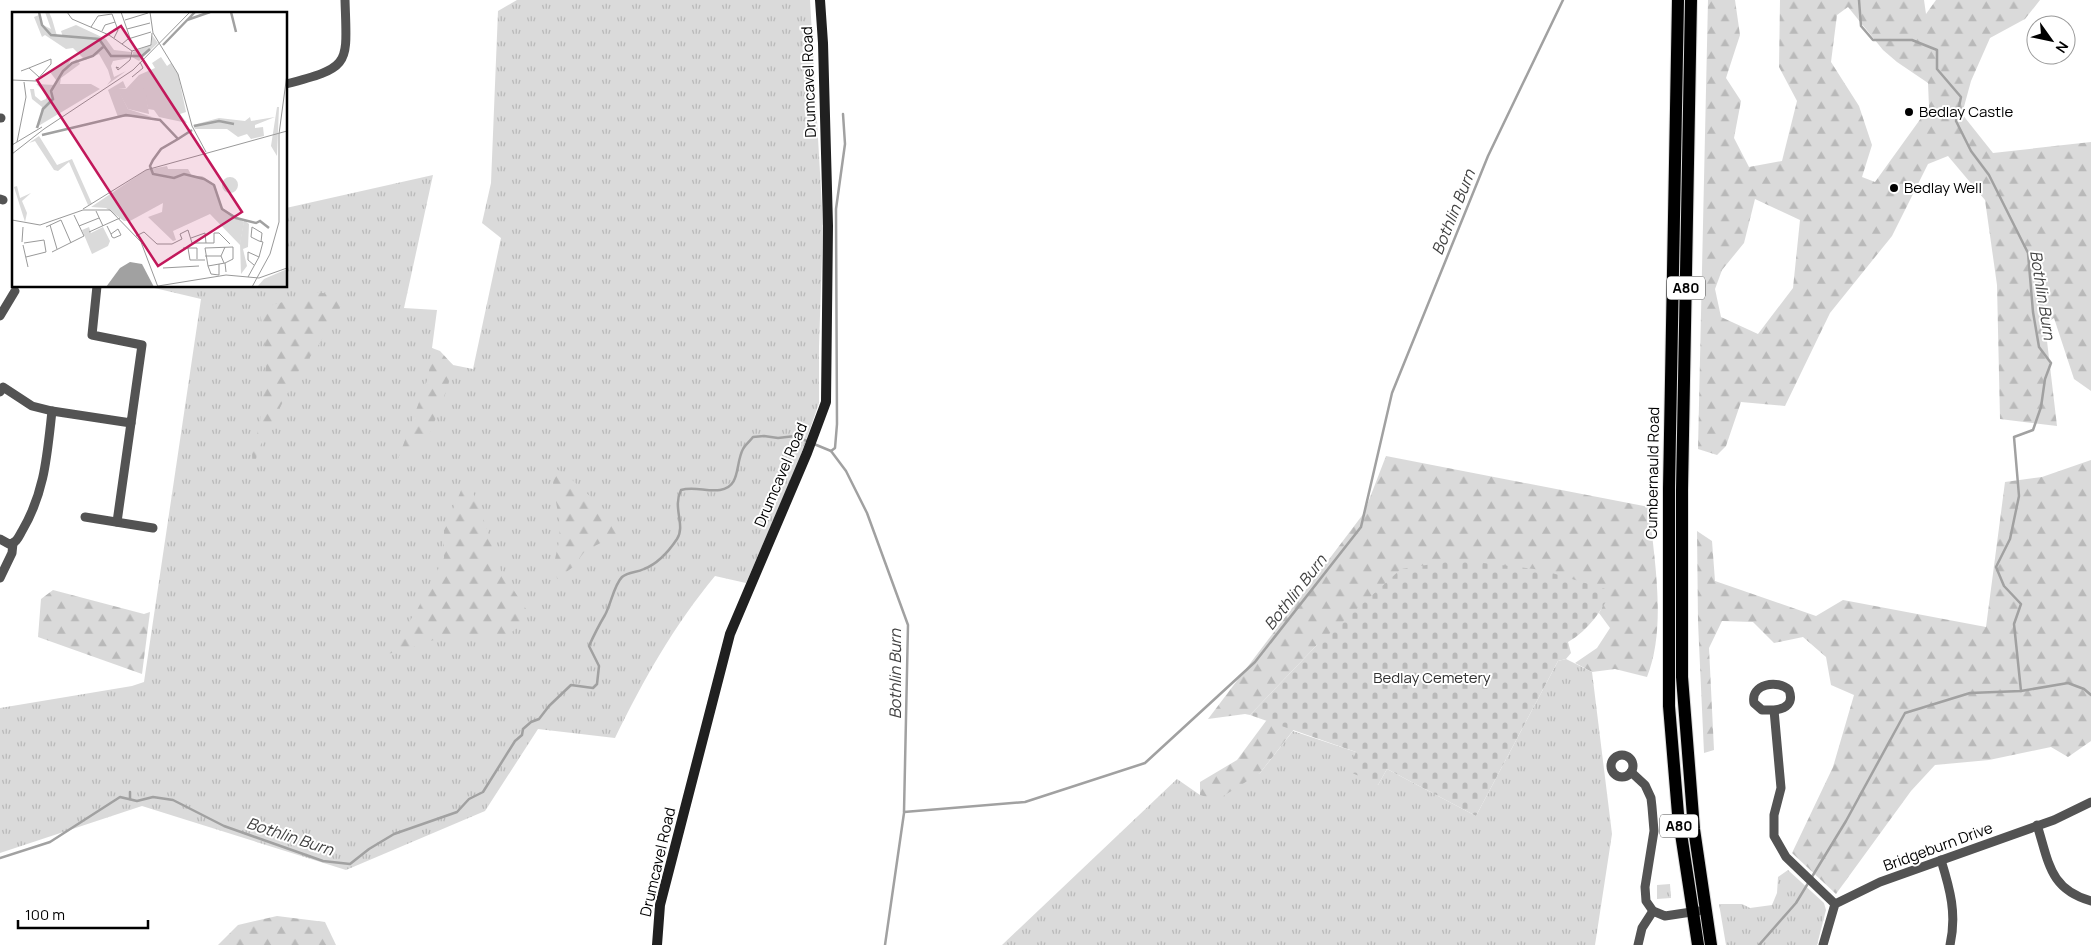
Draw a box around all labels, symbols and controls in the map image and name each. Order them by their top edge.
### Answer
inset map [12,12,288,288]
north arrow [2026,15,2076,65]
street label: Drumcavel Road [796,26,821,138]
text: N [2052,38,2073,57]
place label: Bedlay Castle [1919,101,2014,122]
marker: Bedlay Castle [1903,106,1915,118]
water label: Bothlin Burn [1426,166,1480,258]
place label: Bedlay Well [1904,177,1982,198]
marker: Bedlay Well [1888,182,1900,194]
water label: Bothlin Burn [2025,249,2061,342]
road number: A80 [1667,276,1705,300]
street label: Cumbernauld Road [1641,407,1664,539]
street label: Drumcavel Road [749,419,812,530]
water label: Bothlin Burn [1259,549,1332,634]
water label: Bothlin Burn [884,629,906,719]
park label: Bedlay Cemetery [1373,667,1491,688]
street label: Drumcavel Road [635,805,680,919]
water label: Bothlin Burn [244,812,337,861]
road number: A80 [1660,814,1698,838]
street label: Bridgeburn Drive [1880,817,1996,876]
scale bar [18,898,148,930]
text: 100 m [25,904,65,925]

